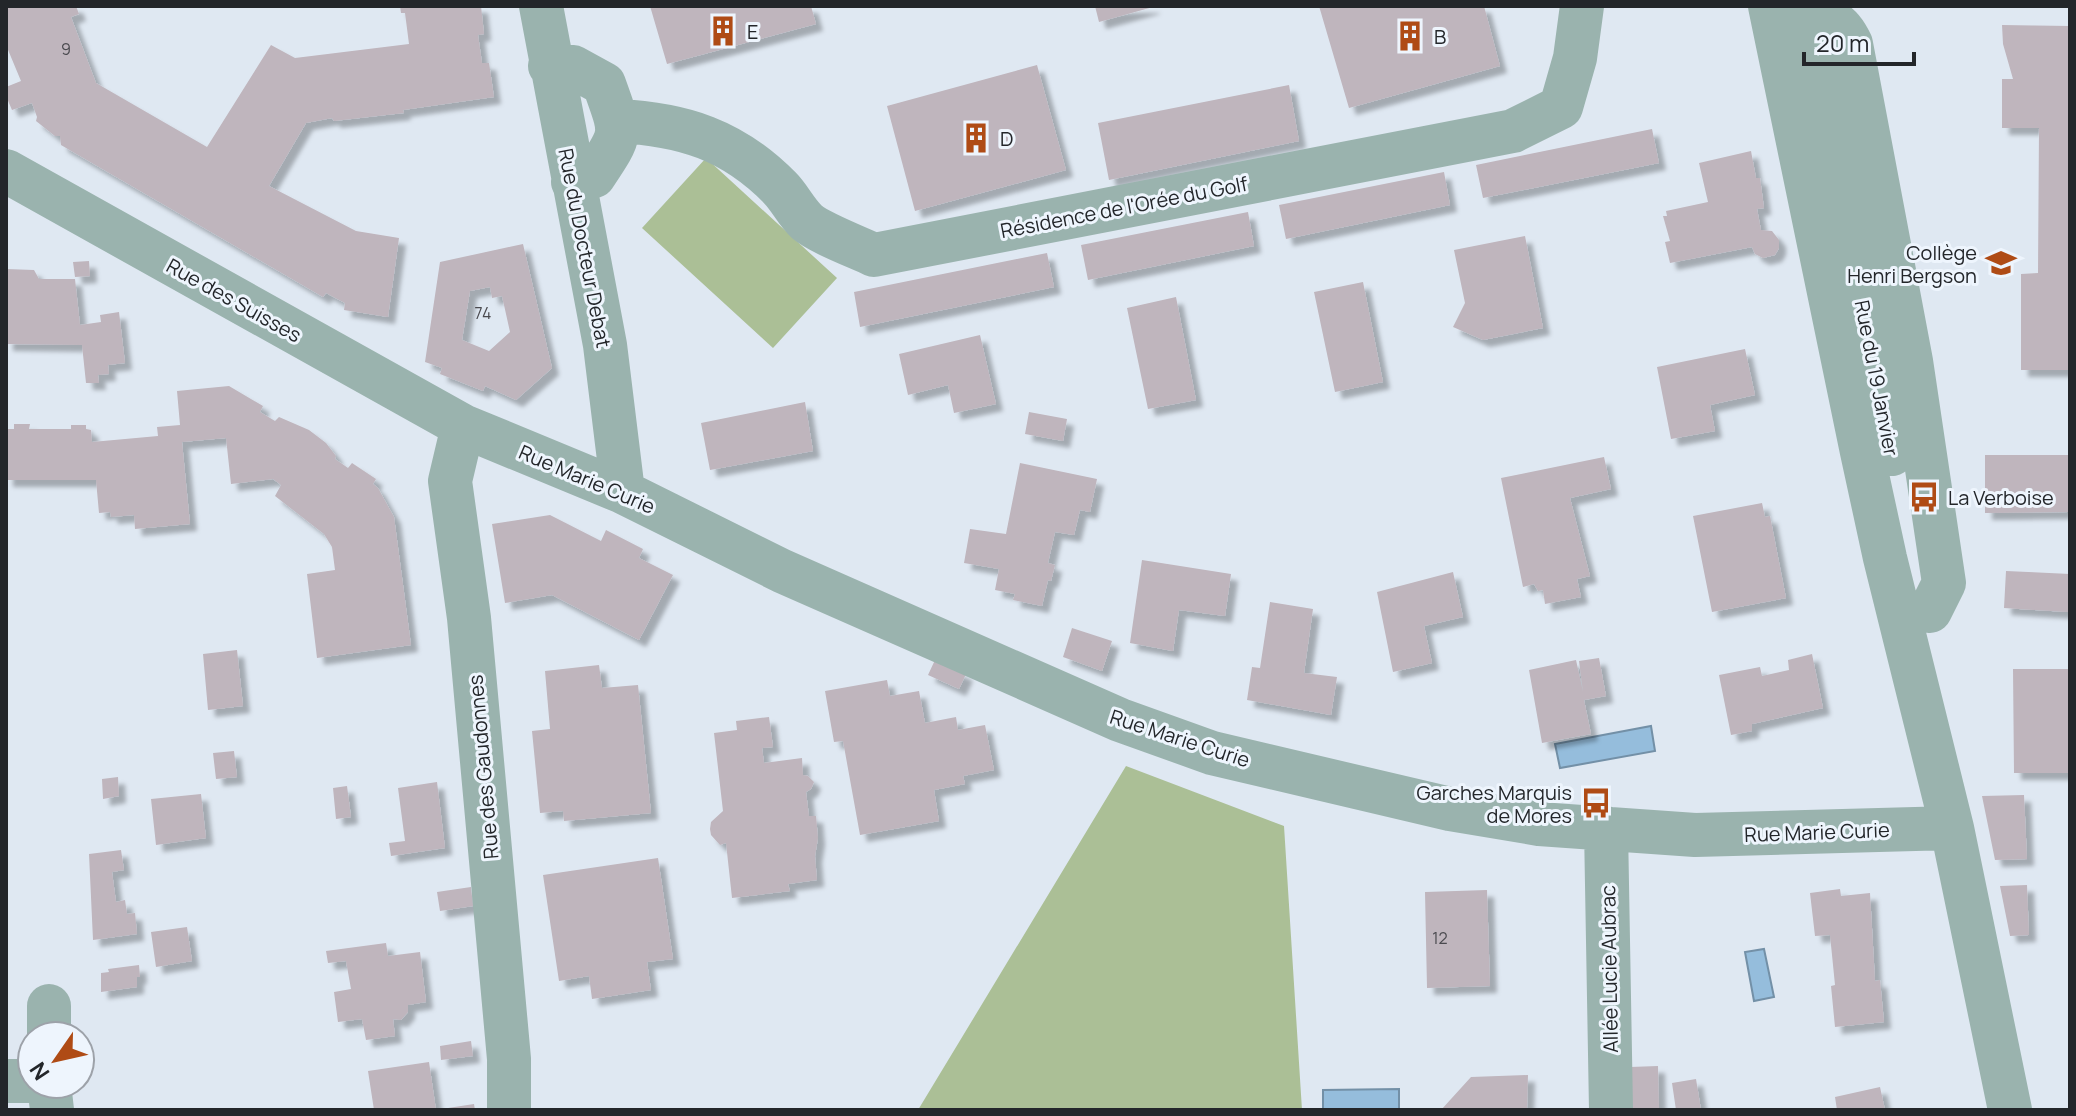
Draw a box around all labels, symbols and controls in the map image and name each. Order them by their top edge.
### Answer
building icon: E [706,14,740,48]
scale bar [1804,16,1914,66]
place label: E [747,18,758,45]
building icon: B [1393,19,1427,53]
place label: B [1434,23,1446,50]
text: 20 m [1816,26,1869,59]
house number: 9 [61,38,71,60]
building icon: D [959,121,993,155]
place label: D [1000,125,1013,152]
street label: Rue du Docteur Debat [552,146,618,350]
street label: Résidence de l'Orée du Golf [998,170,1250,244]
place label: Collège Henri Bergson [1847,239,1977,289]
school or university icon: Collège Henri Bergson [1984,246,2018,280]
street label: Rue des Suisses [162,252,306,348]
street label: Rue du 19 Janvier [1849,298,1905,458]
house number: 74 [475,302,491,324]
street label: Rue Marie Curie [515,438,659,520]
bus stop icon: La Verboise [1907,480,1941,514]
place label: La Verboise [1948,484,2054,511]
street label: Rue des Gaudonnes [461,674,505,860]
street label: Rue Marie Curie [1107,703,1253,773]
place label: Garches Marquis de Mores [1417,779,1572,829]
bus stop icon: Garches Marquis de Mores [1579,786,1613,820]
street label: Rue Marie Curie [1744,816,1890,848]
street label: Allée Lucie Aubrac [1594,885,1624,1053]
house number: 12 [1432,927,1448,949]
north arrow [16,1020,96,1100]
text: N [23,1056,56,1086]

